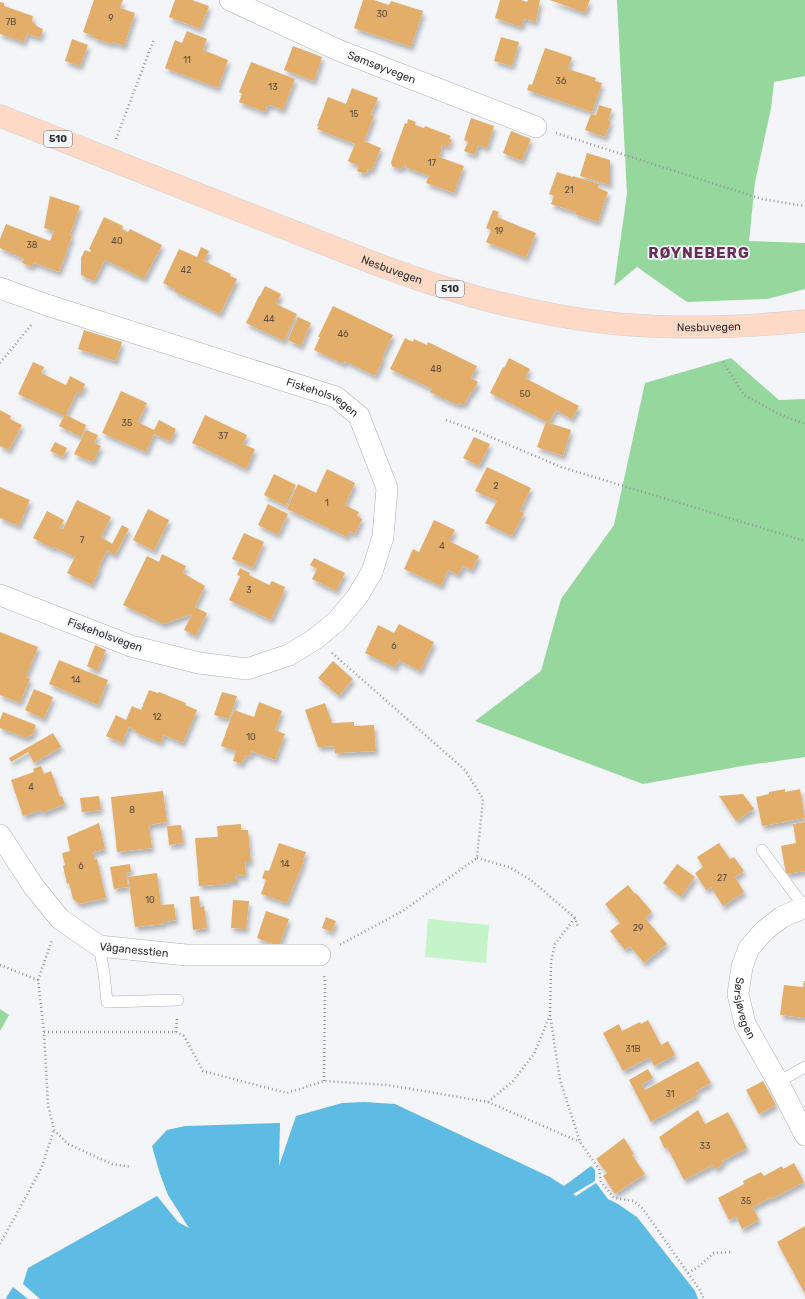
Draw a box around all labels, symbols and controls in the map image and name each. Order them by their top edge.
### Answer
house number: 30 [376,9,388,19]
house number: 9 [108,13,114,23]
house number: 7B [6,17,16,27]
street label: Sømsøyvegen [346,48,418,86]
house number: 11 [183,55,191,65]
house number: 36 [556,76,567,86]
house number: 13 [268,82,278,92]
house number: 15 [349,109,359,119]
road number: 510 [44,131,72,147]
house number: 17 [428,158,437,168]
house number: 21 [564,185,574,195]
house number: 19 [494,226,504,236]
house number: 40 [111,236,123,246]
house number: 38 [26,240,38,250]
district label: RØYNEBERG [648,244,750,262]
street label: Nesbuvegen [360,252,424,287]
house number: 42 [181,265,191,275]
road number: 510 [436,281,464,297]
house number: 44 [263,314,275,324]
street label: Nesbuvegen [677,319,741,334]
house number: 46 [337,329,349,339]
house number: 48 [430,364,442,374]
street label: Fiskeholsvegen [285,375,361,419]
house number: 50 [519,389,531,399]
house number: 35 [122,418,132,428]
house number: 37 [218,431,228,441]
house number: 2 [493,481,499,491]
house number: 1 [325,498,329,508]
house number: 7 [80,535,85,545]
house number: 4 [439,541,445,551]
house number: 3 [246,585,252,595]
street label: Fiskeholsvegen [66,615,144,655]
house number: 6 [391,641,397,651]
house number: 14 [71,675,81,685]
house number: 12 [152,712,162,722]
house number: 10 [246,732,256,742]
house number: 4 [28,782,34,792]
house number: 8 [129,805,135,815]
house number: 14 [280,859,290,869]
house number: 6 [78,861,84,871]
house number: 27 [717,873,727,883]
house number: 10 [145,895,155,905]
house number: 29 [633,923,643,933]
street label: Våganesstien [99,940,169,960]
street label: Sørsjøvegen [731,976,758,1041]
house number: 31B [625,1044,641,1054]
house number: 31 [665,1089,675,1099]
house number: 33 [700,1141,710,1151]
house number: 35 [741,1196,751,1206]

